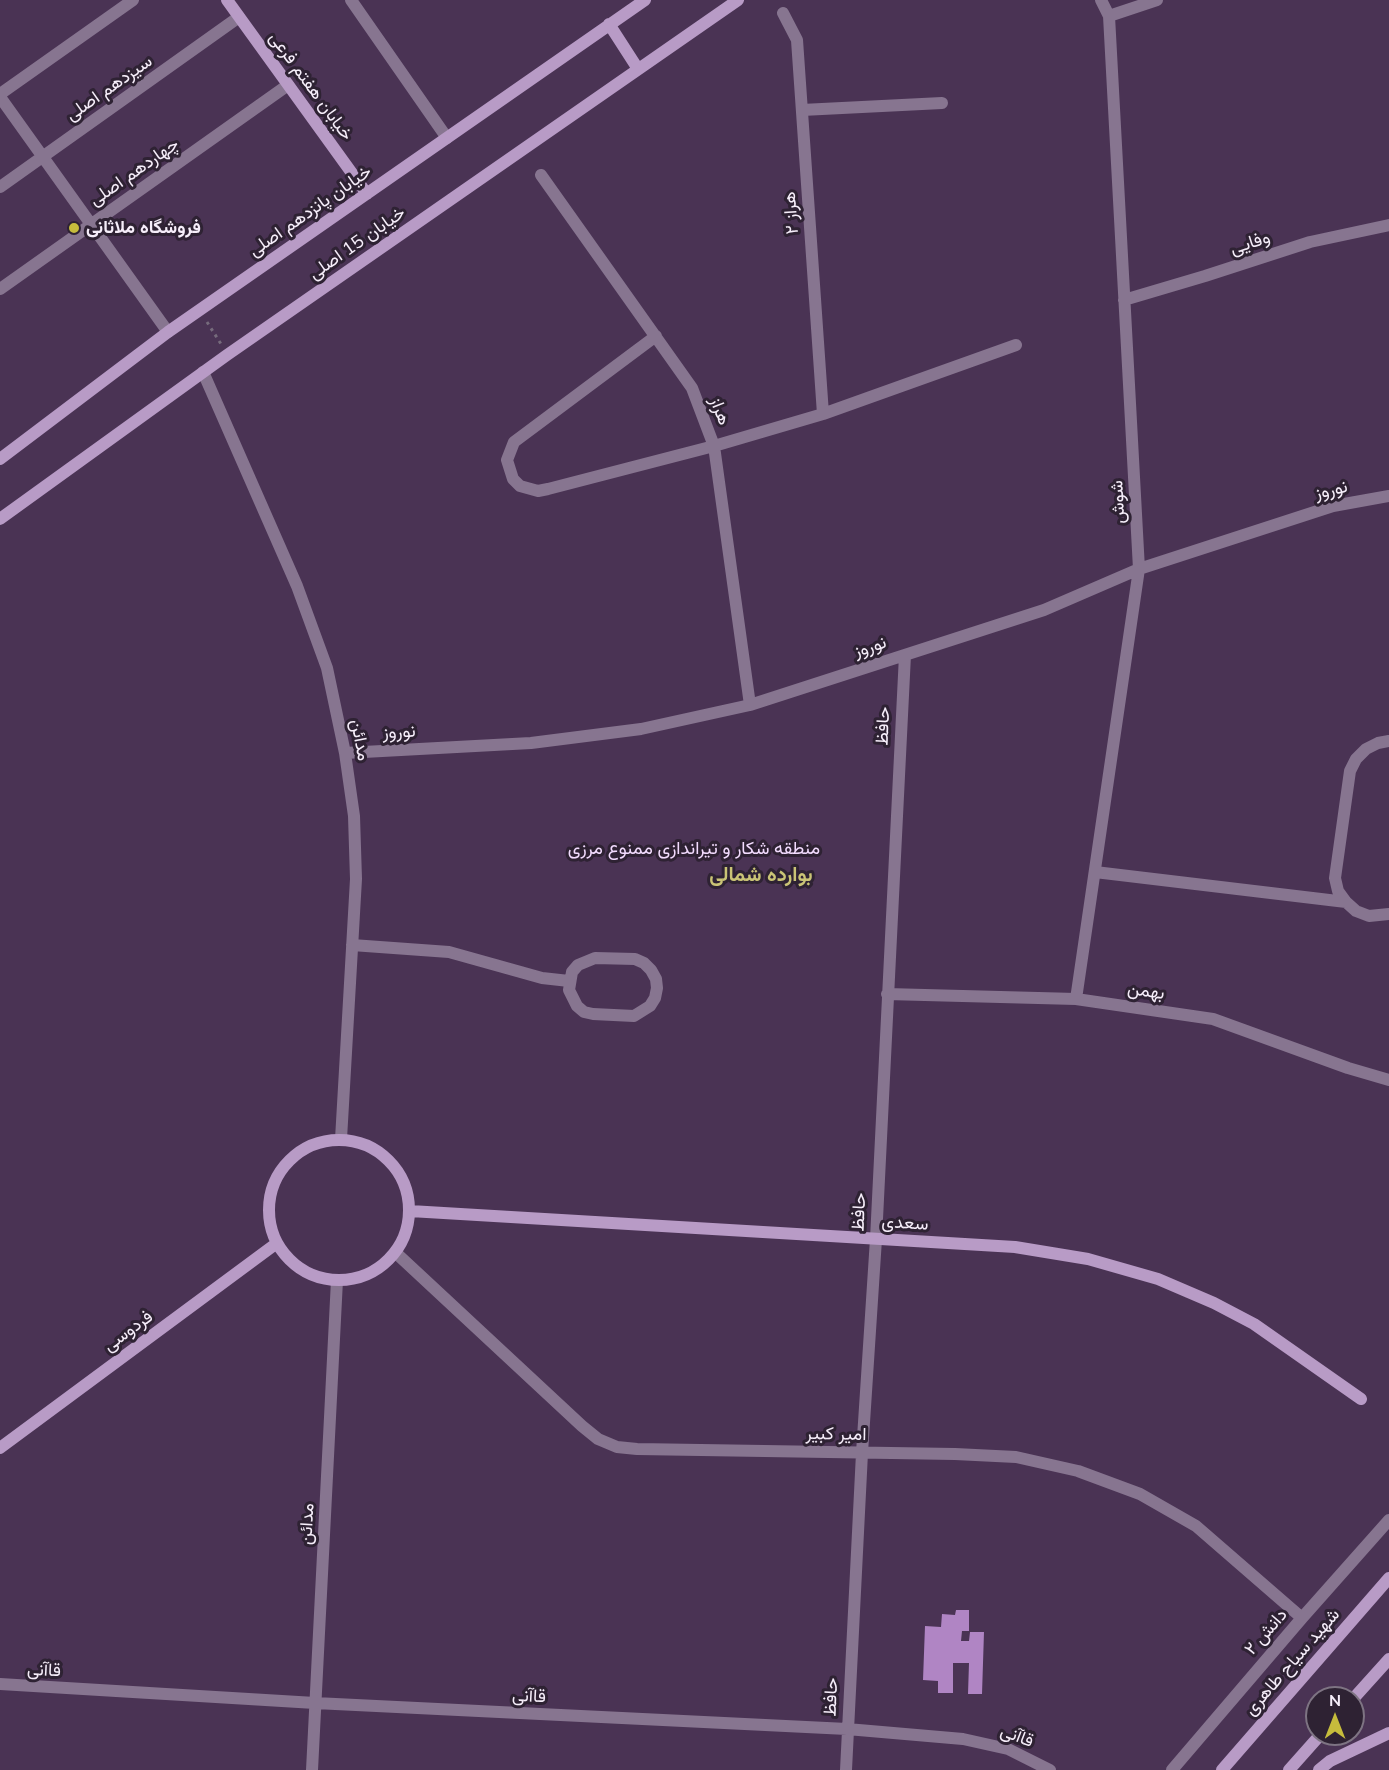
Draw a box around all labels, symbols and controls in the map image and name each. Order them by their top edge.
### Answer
street label: خیابان هفتم فرعی [264,27,358,145]
street label: سیزدهم اصلی [62,50,156,126]
street label: چهاردهم اصلی [85,133,183,211]
street label: خیابان پانزدهم اصلی [244,161,376,261]
street label: هراز ۲ [779,191,803,235]
street label: خیابان 15 اصلی [304,202,410,284]
place label: فروشگاه ملاثانی [86,217,201,239]
marker: فروشگاه ملاثانی [67,221,81,235]
street label: وفایی [1227,226,1273,260]
street label: هراز [705,394,735,428]
street label: نوروز [1312,476,1350,504]
street label: شوش [1106,480,1130,524]
street label: نوروز [851,632,889,662]
street label: حافظ [871,706,895,746]
street label: مدائن [345,717,375,763]
street label: نوروز [382,720,416,744]
park label: منطقه شکار و تیراندازی ممنوع مرزی [568,838,820,860]
district label: بوارده شمالی [709,863,813,887]
street label: بهمن [1126,978,1166,1004]
street label: حافظ [847,1192,871,1232]
street label: سعدی [881,1211,929,1235]
street label: فردوسی [99,1306,157,1356]
street label: امیر کبیر [805,1423,867,1445]
street label: مدائن [295,1503,319,1545]
street label: دانش ۲ [1240,1604,1292,1660]
street label: شهید سیاح طاهری [1240,1604,1344,1720]
street label: قاآنی [26,1658,62,1682]
street label: حافظ [819,1677,843,1717]
street label: قاآنی [511,1684,547,1708]
north arrow [1305,1686,1365,1746]
text: N [1329,1690,1341,1710]
street label: قاآنی [997,1720,1037,1752]

